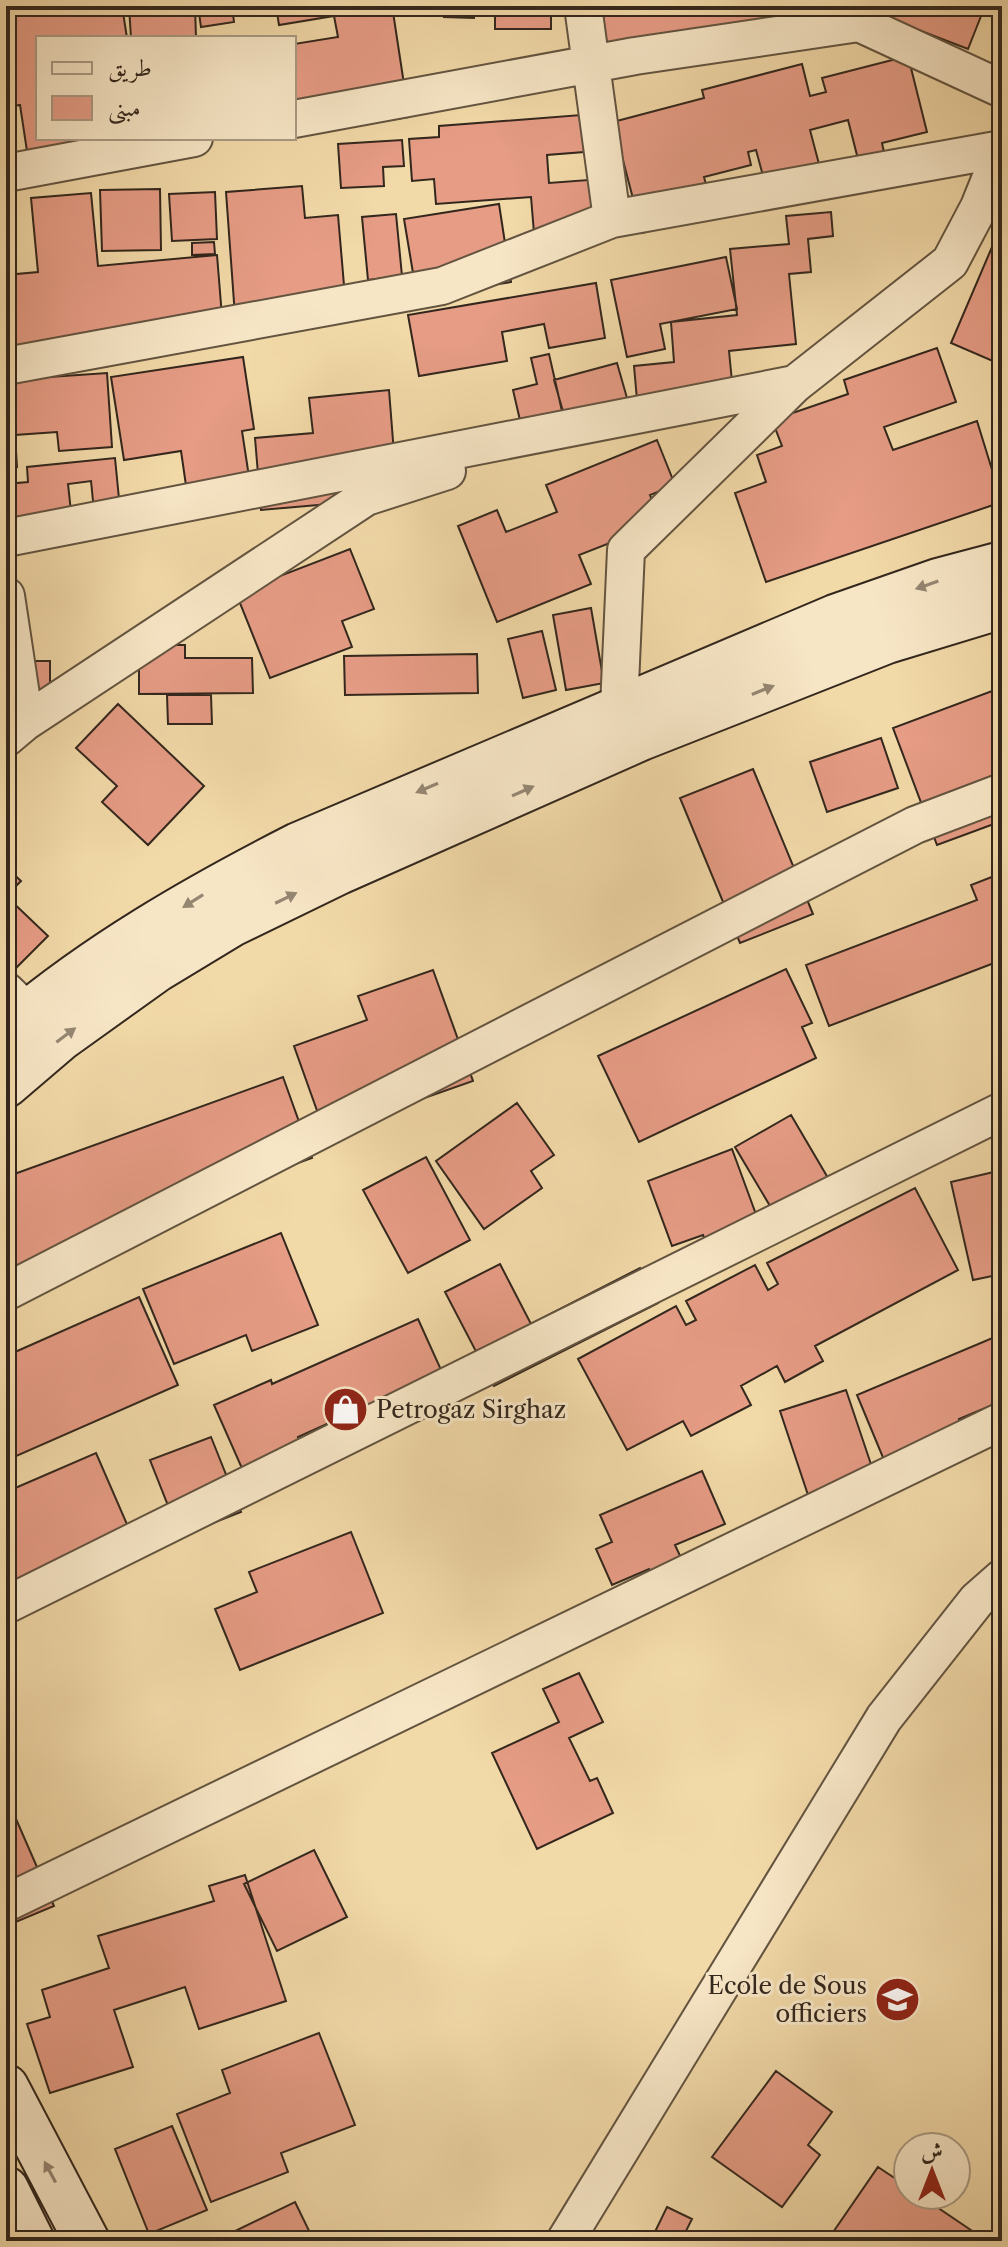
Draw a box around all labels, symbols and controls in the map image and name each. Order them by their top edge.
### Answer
legend [36,36,296,140]
text: طريق [108,53,152,83]
text: مبنى [108,93,141,125]
one-way arrow [915,579,939,591]
one-way arrow [751,684,775,697]
one-way arrow [415,782,439,795]
one-way arrow [511,784,535,798]
one-way arrow [274,891,298,905]
one-way arrow [182,894,204,908]
one-way arrow [56,1028,76,1044]
shop icon: Petrogaz Sirghaz [321,1386,369,1434]
place label: Petrogaz Sirghaz [376,1395,566,1424]
place label: Ecole de Sous officiers [707,1971,867,2028]
school or university icon: Ecole de Sous officiers [874,1976,922,2024]
north arrow [892,2131,972,2211]
text: ش [921,2138,943,2165]
one-way arrow [44,2160,57,2183]

